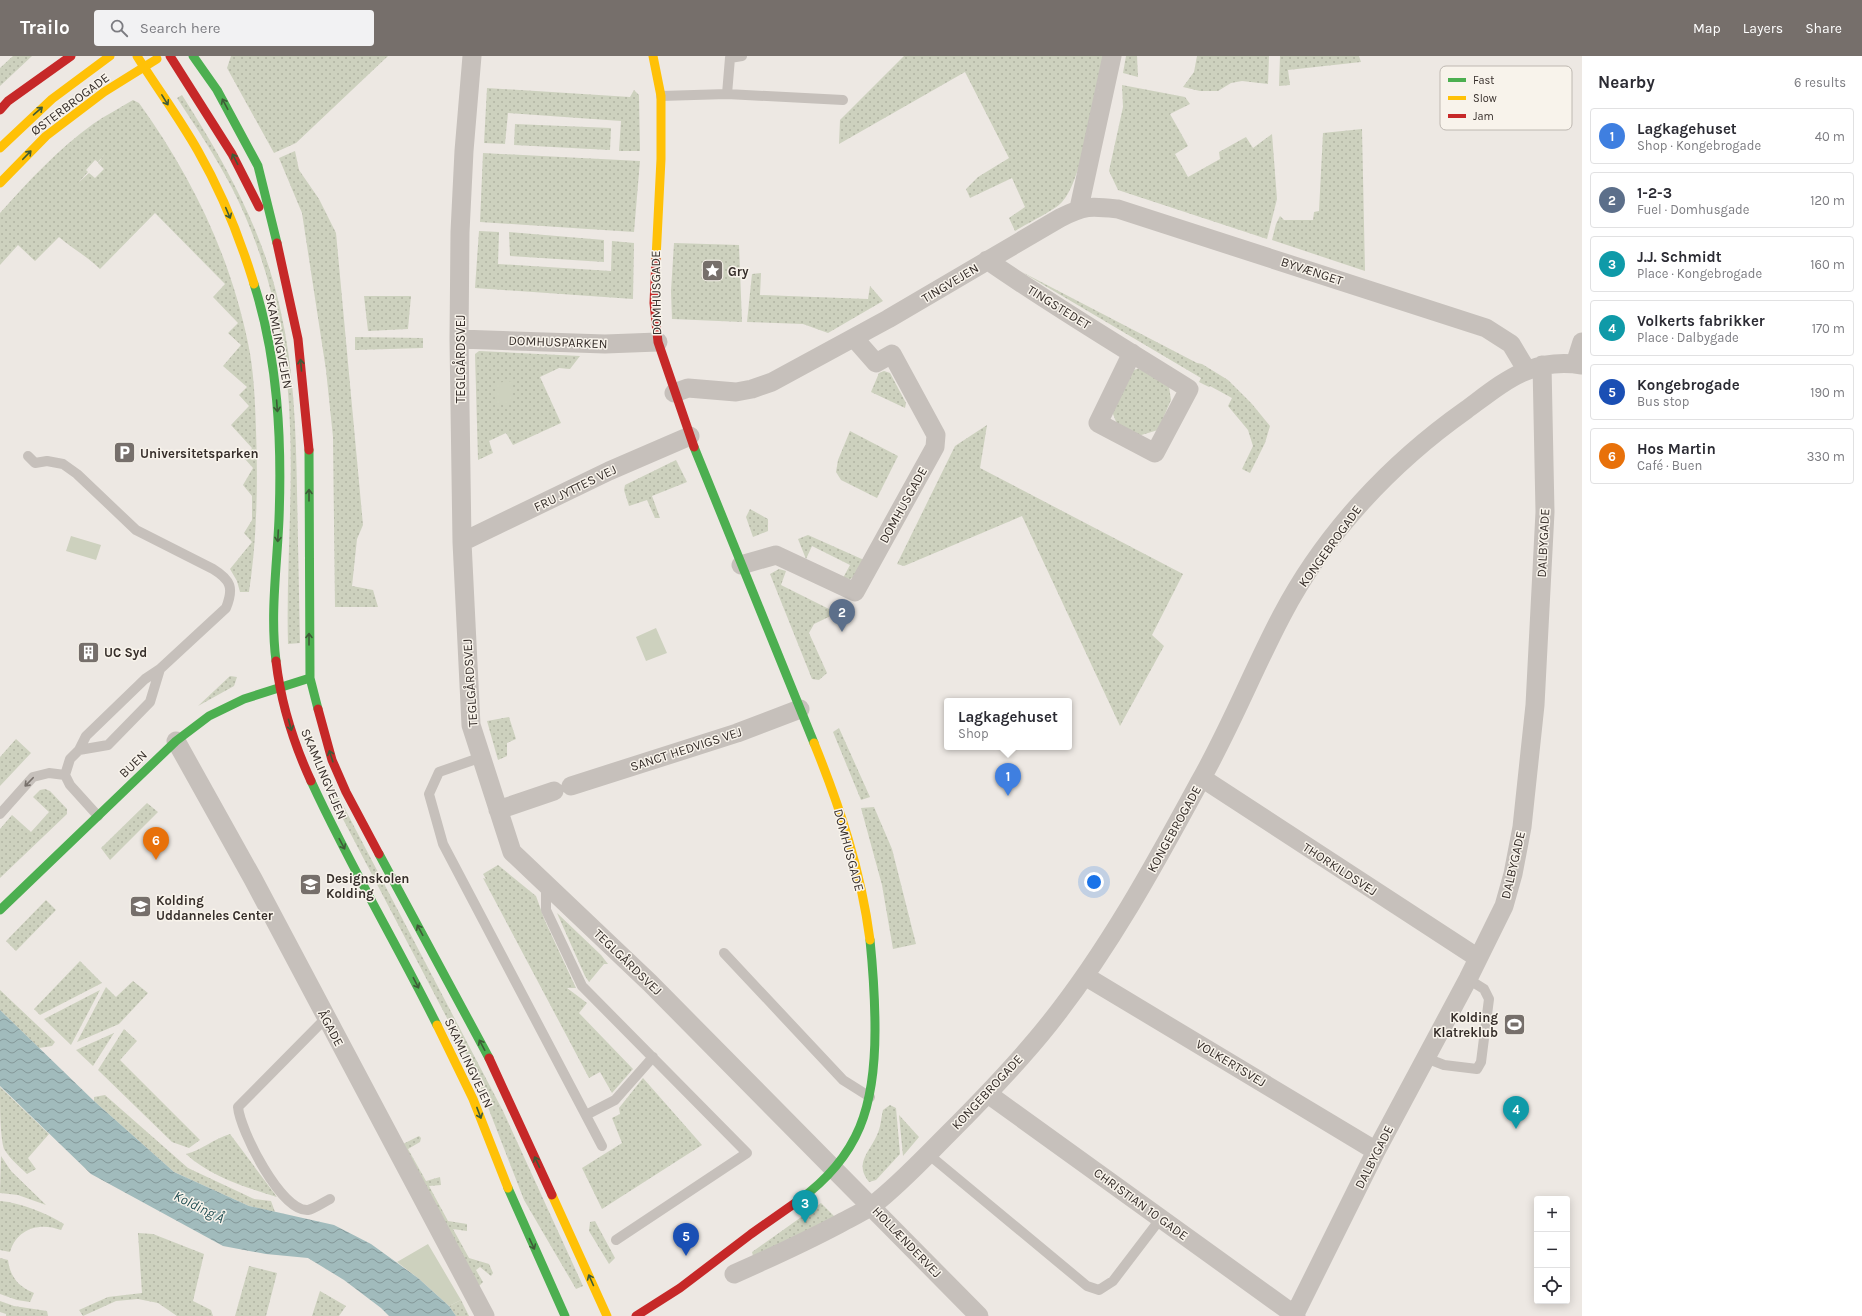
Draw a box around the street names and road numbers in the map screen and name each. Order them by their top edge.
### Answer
street label: ØSTERBROGADE [28,70,112,138]
street label: DOMHUSGADE [648,251,664,335]
street label: BYVÆNGET [1279,254,1345,288]
street label: TINGVEJEN [919,260,981,306]
street label: TINGSTEDET [1025,282,1094,333]
street label: SKAMLINGVEJEN [262,292,296,390]
street label: TEGLGÅRDSVEJ [452,315,468,403]
street label: DOMHUSPARKEN [508,333,608,351]
street label: FRU JYTTES VEJ [531,462,619,514]
street label: DOMHUSGADE [876,464,930,546]
street label: KONGEBROGADE [1295,502,1365,590]
street label: DALBYGADE [1534,508,1552,578]
street label: TEGLGÅRDSVEJ [458,638,481,728]
street label: SANCT HEDVIGS VEJ [628,724,744,774]
street label: SKAMLINGVEJEN [298,726,350,822]
street label: BUEN [116,747,150,781]
street label: KONGEBROGADE [1144,783,1204,875]
street label: DOMHUSGADE [831,807,867,893]
street label: DALBYGADE [1498,830,1528,900]
street label: THORKILDSVEJ [1300,839,1380,899]
street label: TEGLGÅRDSVEJ [591,925,666,998]
street label: ÅGADE [315,1007,348,1049]
street label: SKAMLINGVEJEN [442,1016,496,1110]
street label: VOLKERTSVEJ [1193,1036,1269,1090]
street label: KONGEBROGADE [948,1051,1026,1133]
street label: DALBYGADE [1352,1123,1396,1191]
street label: CHRISTIAN 10 GADE [1091,1165,1191,1243]
street label: HOLLÆNDERVEJ [869,1203,945,1281]

